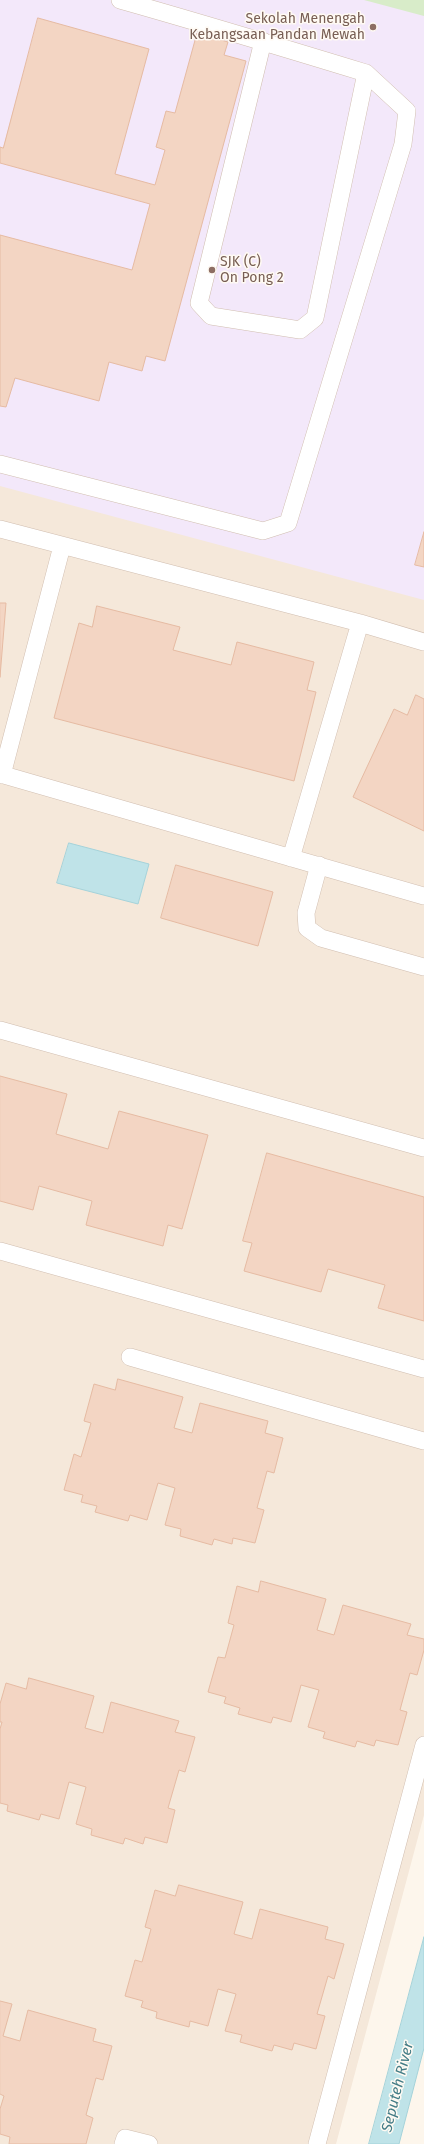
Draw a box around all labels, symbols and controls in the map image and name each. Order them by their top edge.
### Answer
place label: Sekolah Menengah Kebangsaan Pandan Mewah [189,11,365,44]
marker: Sekolah Menengah Kebangsaan Pandan Mewah [368,22,378,32]
place label: SJK (C) On Pong 2 [220,254,284,286]
marker: SJK (C) On Pong 2 [207,265,217,275]
water label: Seputeh River [378,2040,418,2134]

